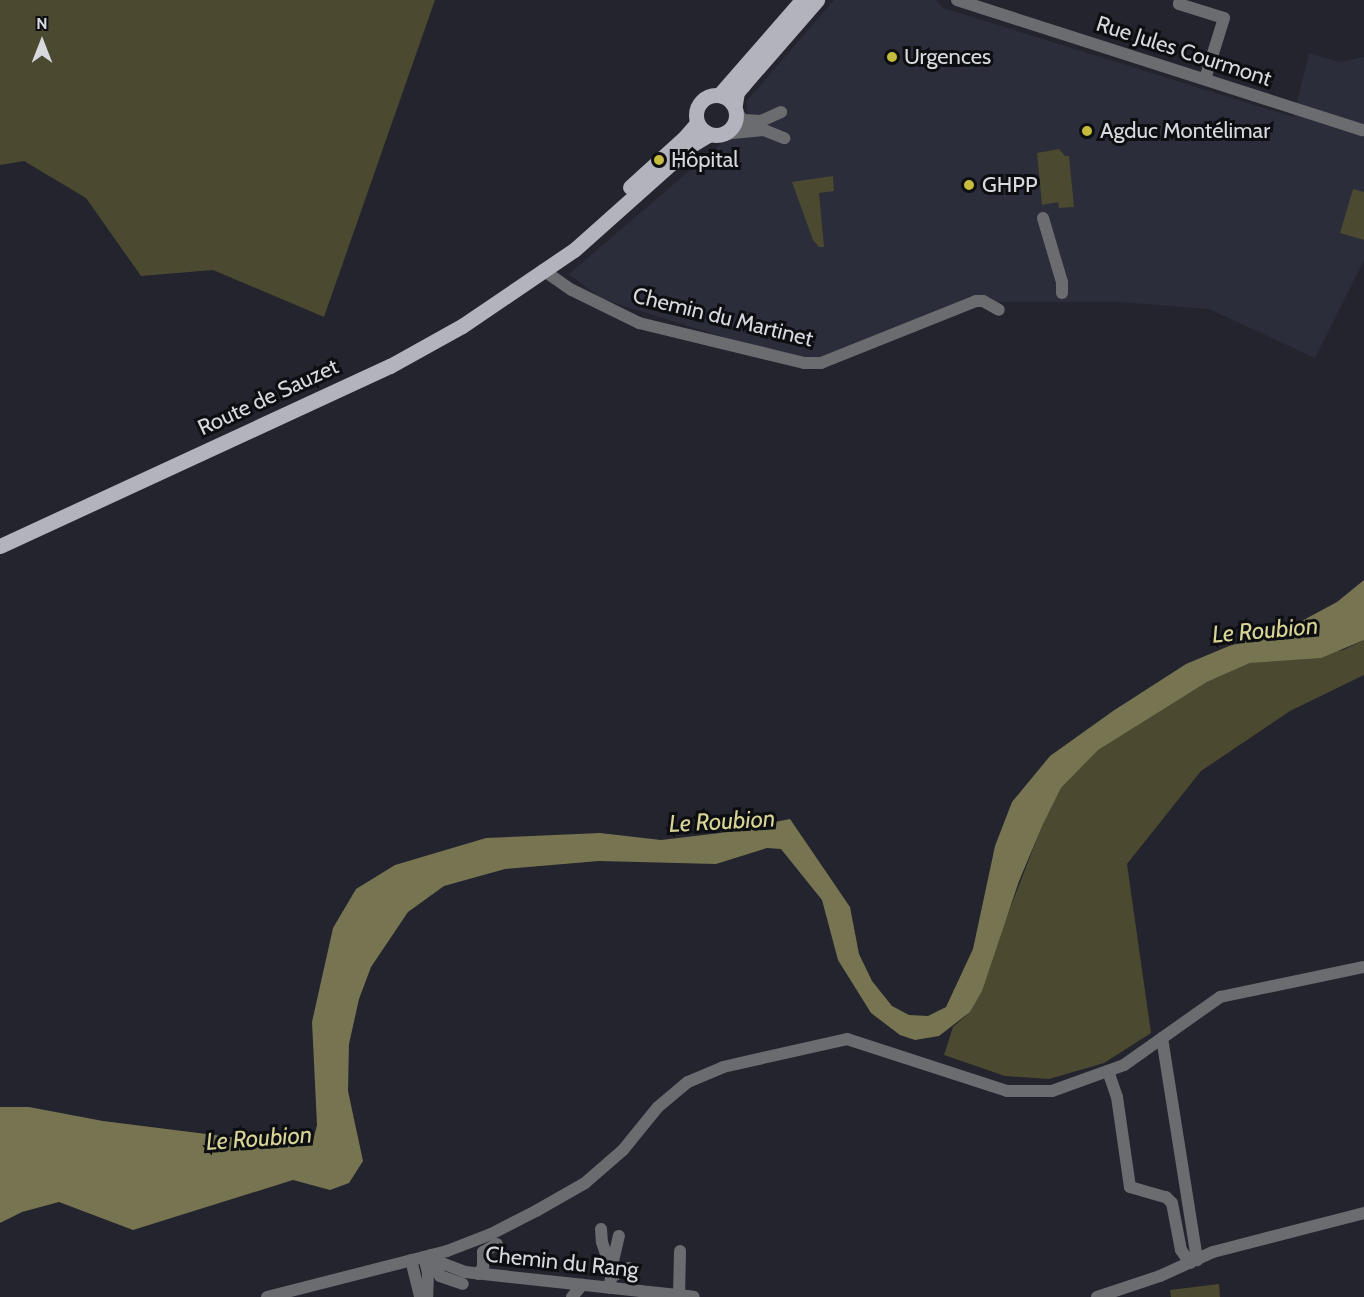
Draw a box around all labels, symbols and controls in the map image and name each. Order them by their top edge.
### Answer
street label: Rue Jules Courmont [1093,10,1275,92]
north arrow [12,12,72,72]
text: N [36,14,48,33]
place label: Urgences [904,44,991,70]
marker: Urgences [885,50,899,64]
place label: Agduc Montélimar [1100,118,1270,144]
marker: Agduc Montélimar [1078,122,1096,140]
place label: Hôpital [671,147,738,173]
marker: Hôpital [652,153,666,167]
place label: GHPP [982,172,1037,198]
marker: GHPP [960,176,978,194]
street label: Chemin du Martinet [630,282,816,352]
street label: Route de Sauzet [193,353,343,441]
water label: Le Roubion [1211,611,1319,649]
water label: Le Roubion [668,804,776,838]
water label: Le Roubion [205,1120,313,1156]
street label: Chemin du Rang [484,1241,640,1283]

